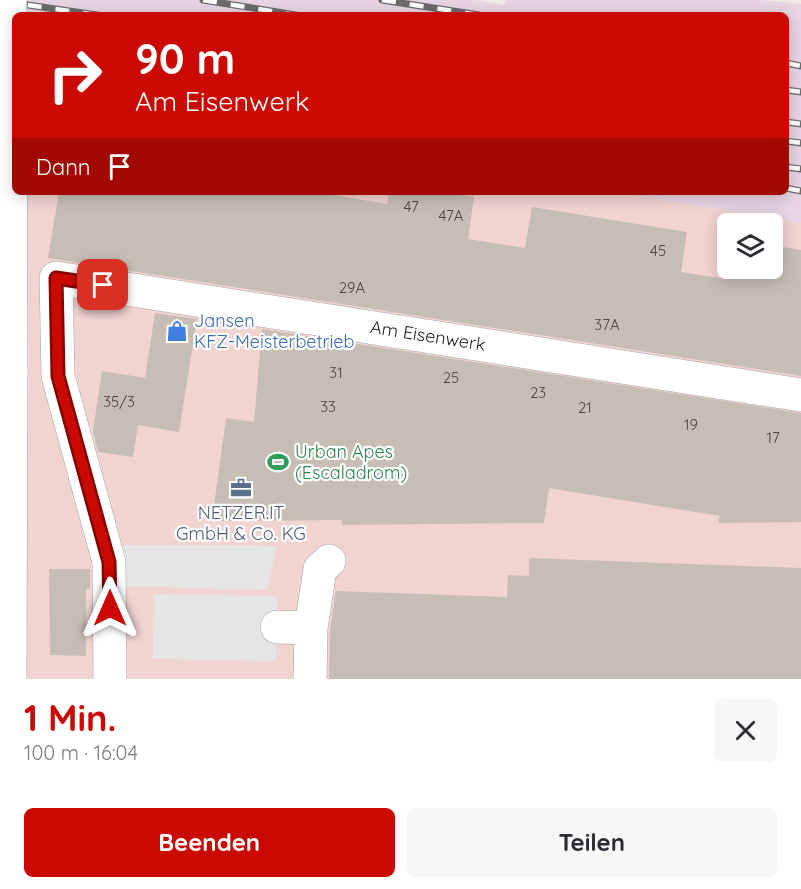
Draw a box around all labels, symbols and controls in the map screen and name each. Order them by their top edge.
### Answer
text: 90 m [135,32,235,85]
icon: right [36,36,114,114]
text: Am Eisenwerk [135,84,310,118]
icon: arrive [103,150,136,183]
text: Dann [36,153,91,181]
house number: 47 [403,197,419,216]
house number: 47A [439,206,464,225]
map controls [717,213,783,279]
button: layers [717,213,783,279]
house number: 45 [650,241,666,260]
pin [77,259,128,310]
icon: arrive [86,268,119,301]
house number: 29A [339,278,365,297]
place label: Jansen KFZ-Meisterbetrieb [194,309,355,353]
street label: Am Eisenwerk [369,315,487,356]
house number: 37A [594,315,620,334]
shop icon: Jansen KFZ-Meisterbetrieb [165,319,189,343]
house number: 31 [329,363,343,382]
house number: 25 [443,368,459,387]
house number: 23 [530,383,546,402]
house number: 35/3 [103,392,135,411]
house number: 33 [320,397,336,416]
house number: 21 [578,398,592,417]
house number: 19 [684,415,698,434]
house number: 17 [766,428,780,447]
place label: Urban Apes (Escaladrom) [295,440,407,484]
sports icon: Urban Apes (Escaladrom) [266,450,290,474]
office icon: NETZER.IT GmbH & Co. KG [229,476,253,500]
place label: NETZER.IT GmbH & Co. KG [176,501,306,545]
position arrow [78,576,142,640]
text: 1 Min. [24,695,116,740]
button: close [714,699,777,762]
text: 100 m · 16:04 [24,740,138,765]
button: Beenden [24,808,395,877]
button: Teilen [407,808,777,877]

